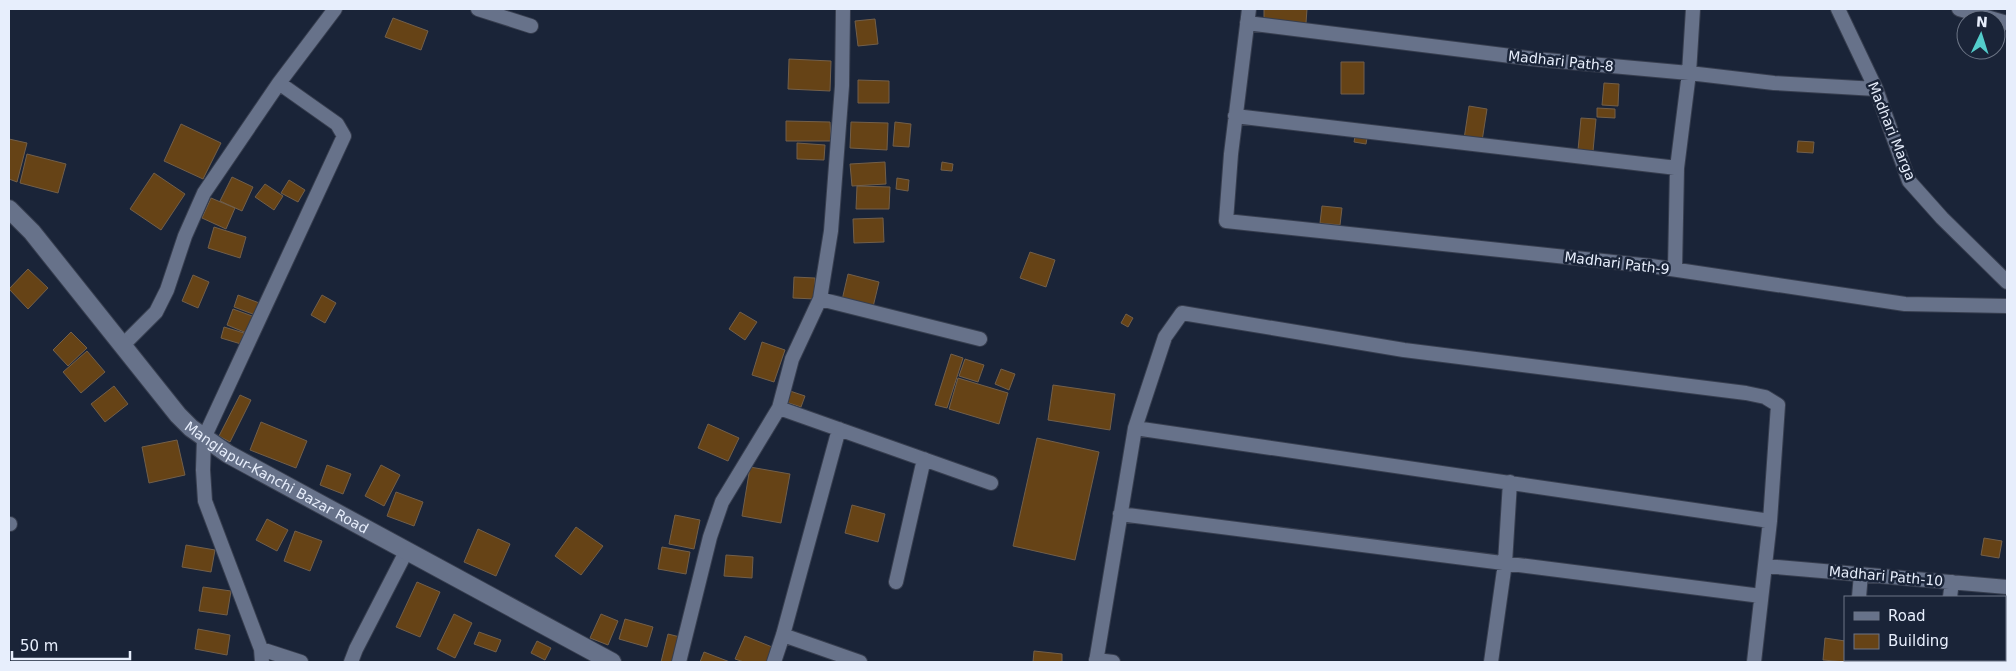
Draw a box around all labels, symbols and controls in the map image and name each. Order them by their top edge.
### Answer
north arrow [1956,10,2006,60]
text: N [1976,14,1988,30]
street label: Madhari Path-8 [1508,48,1614,74]
street label: Madhari Marga [1865,79,1919,183]
street label: Madhari Path-9 [1564,249,1670,277]
street label: Manglapur-Kanchi Bazar Road [182,418,371,537]
street label: Madhari Path-10 [1828,563,1944,589]
legend [1844,596,2006,661]
text: Road [1888,607,1926,625]
scale bar [12,628,130,660]
text: Building [1888,632,1949,650]
text: 50 m [20,637,58,655]

